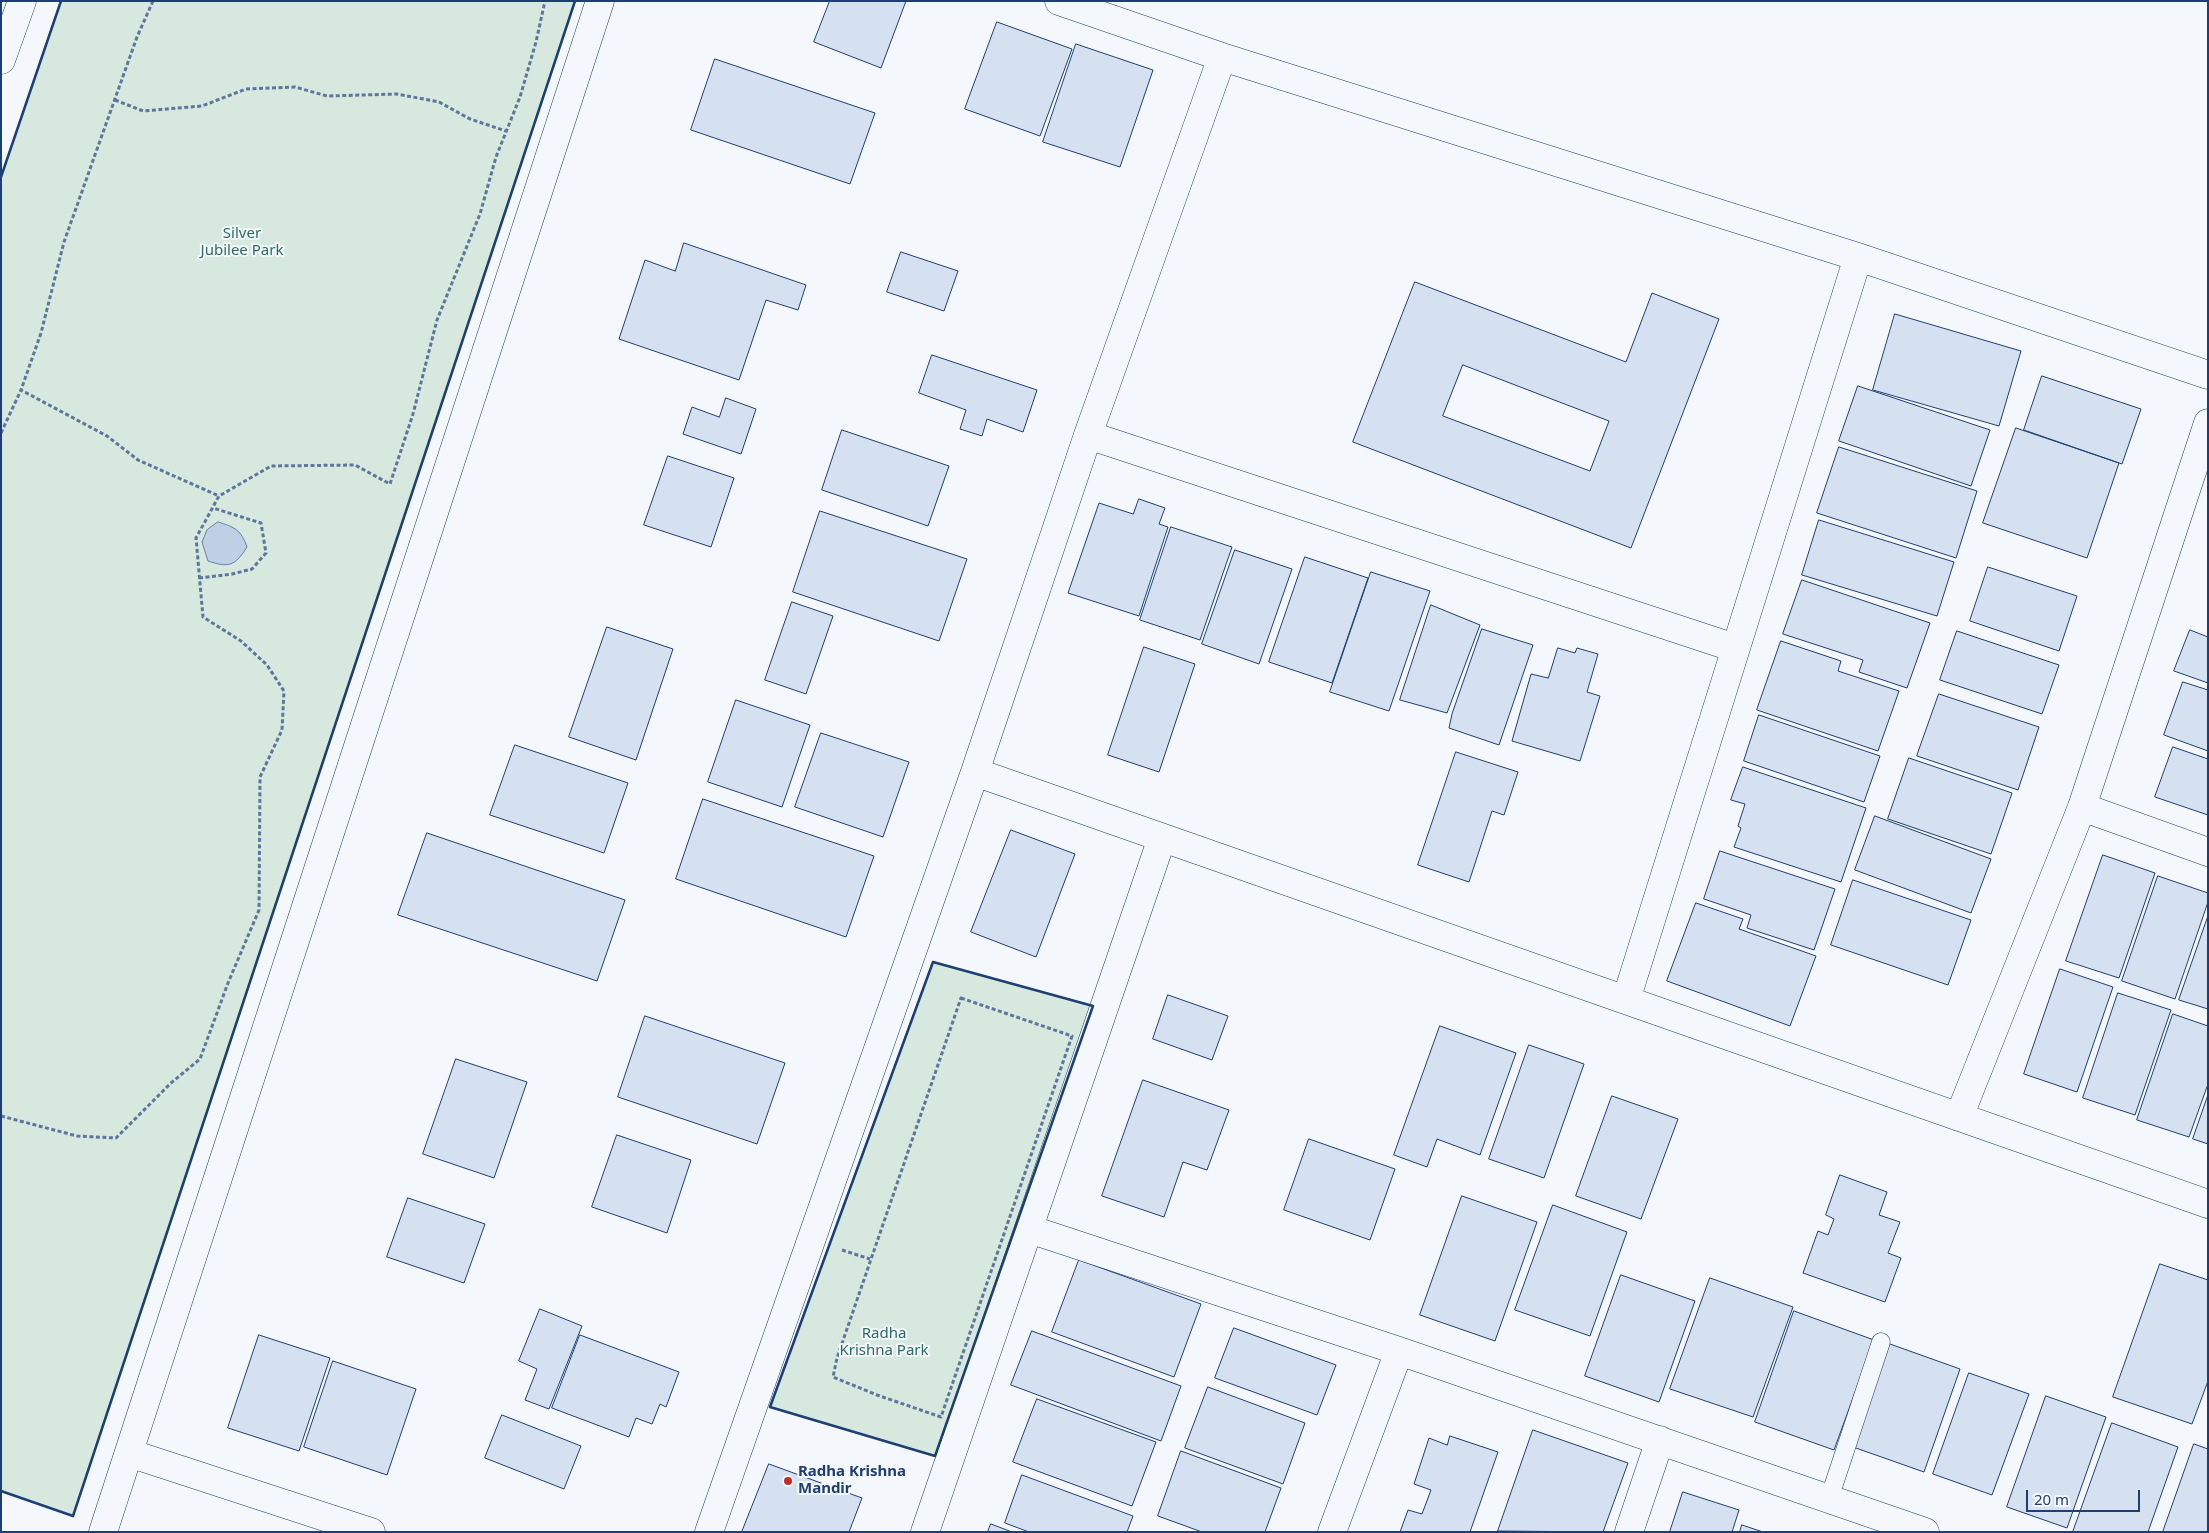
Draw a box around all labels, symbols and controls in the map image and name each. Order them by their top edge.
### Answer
park label: Silver Jubilee Park [201,225,283,260]
park label: Radha Krishna Park [839,1325,929,1360]
place label: Radha Krishna Mandir [798,1463,906,1498]
marker: Radha Krishna Mandir [782,1475,794,1487]
scale bar [2029,1480,2143,1512]
text: 20 m [2034,1489,2069,1509]

